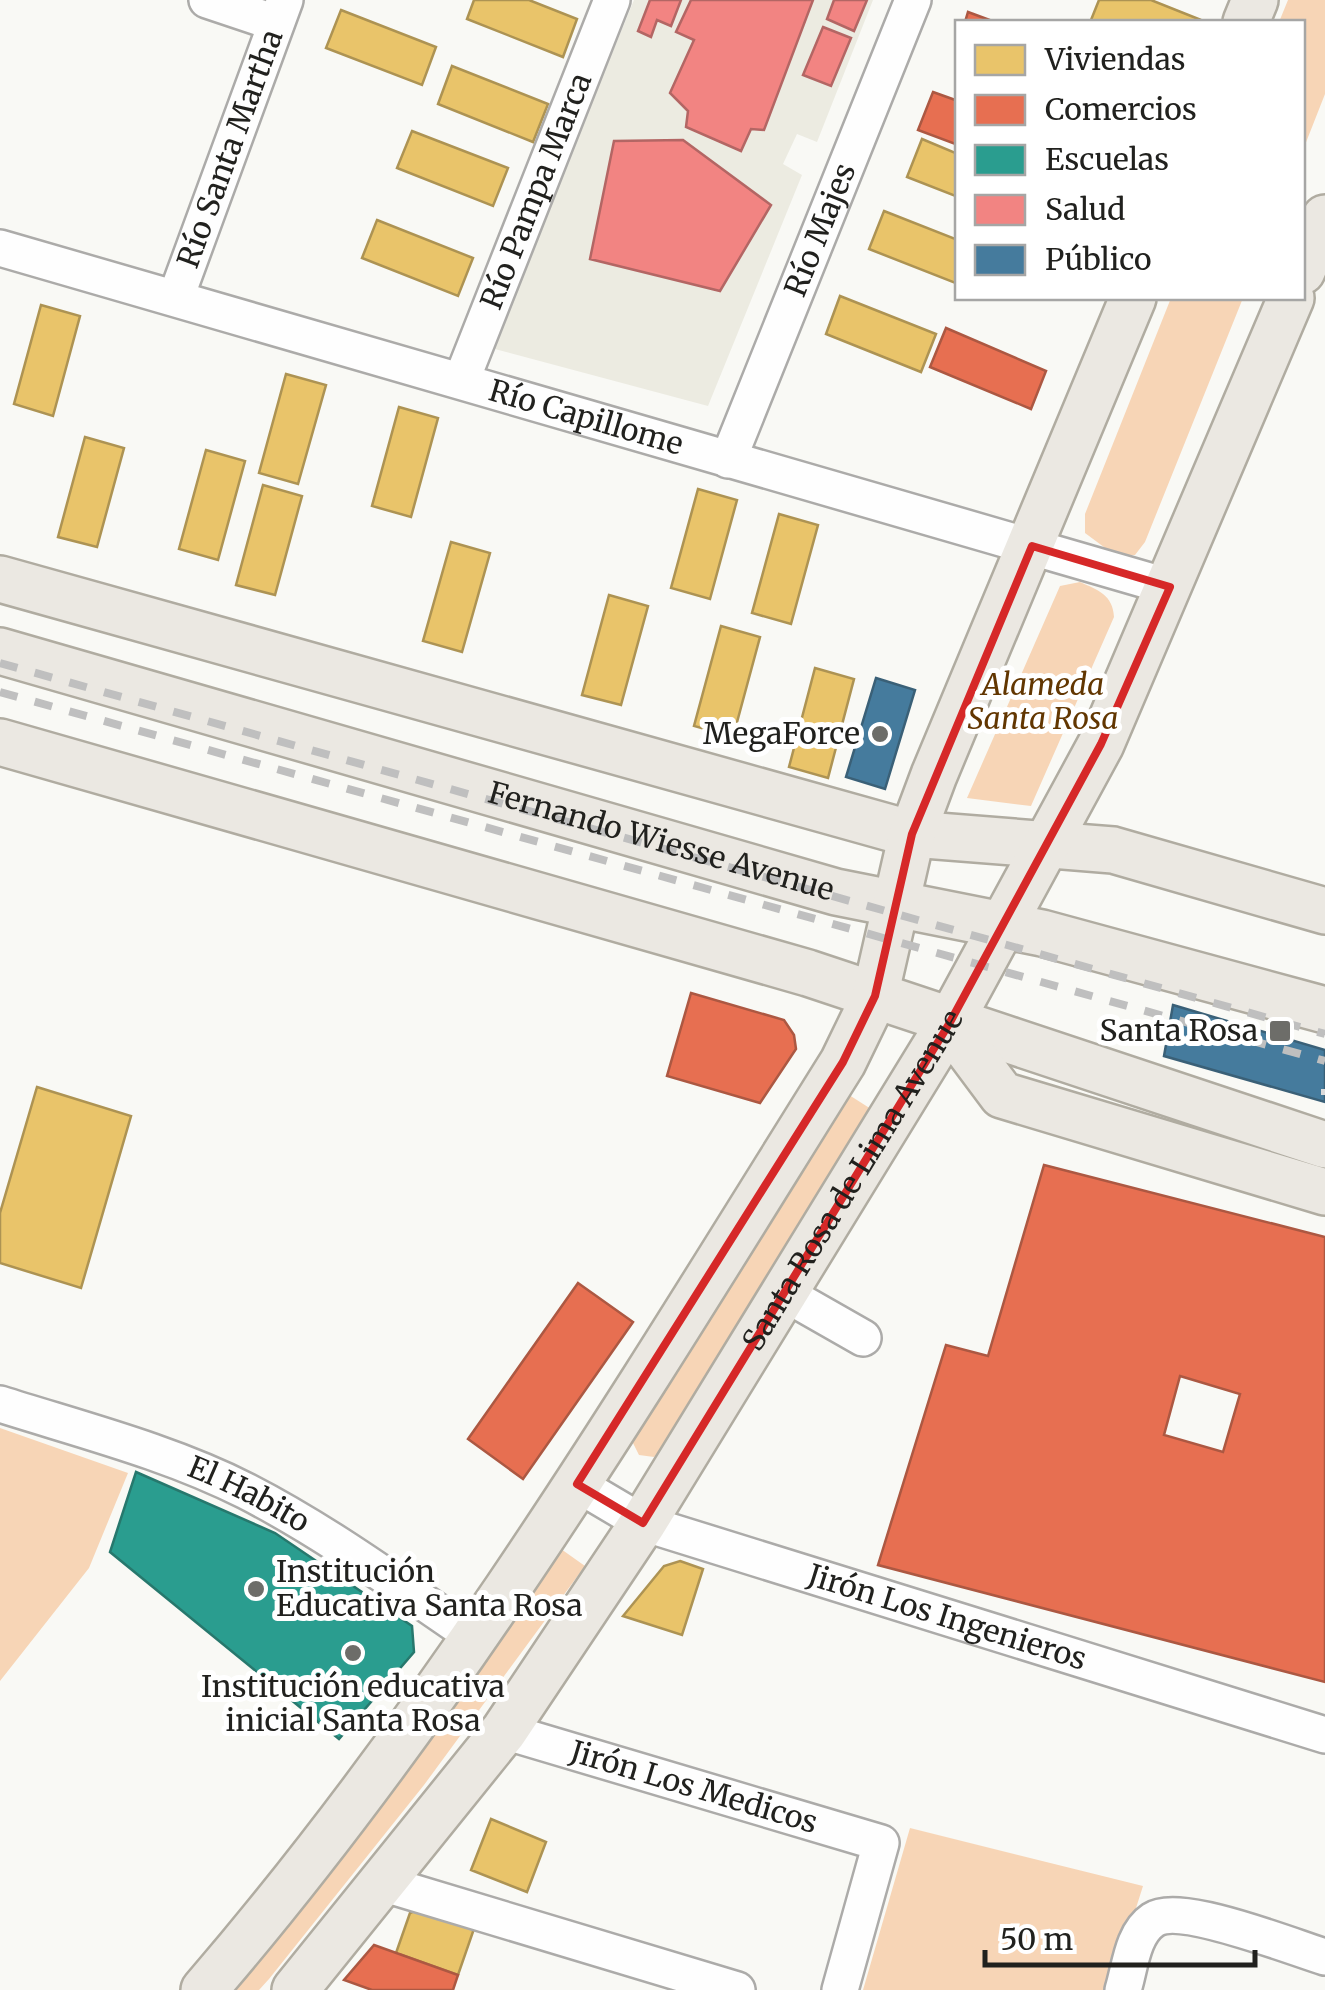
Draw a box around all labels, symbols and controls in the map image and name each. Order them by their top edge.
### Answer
legend [955,20,1305,300]
street label: Río Santa Martha [168,24,291,273]
text: Viviendas [1044,40,1186,78]
street label: Río Pampa Marca [472,67,599,314]
text: Comercios [1045,90,1197,128]
text: Escuelas [1045,140,1169,178]
street label: Río Majes [776,157,863,302]
text: Salud [1045,190,1125,228]
text: Público [1045,240,1152,278]
street label: Río Capillome [485,371,688,463]
park label: Alameda Santa Rosa [968,665,1118,737]
place label: MegaForce [703,714,860,752]
marker: MegaForce [869,723,891,745]
street label: Fernando Wiesse Avenue [484,773,839,908]
street label: Santa Rosa de Lima Avenue [733,1003,971,1357]
place label: Santa Rosa [1100,1011,1258,1049]
marker: Santa Rosa [1267,1018,1293,1044]
street label: El Habito [183,1447,317,1540]
place label: Institución Educativa Santa Rosa [276,1552,583,1624]
street label: Jirón Los Ingenieros [802,1555,1091,1678]
marker: Institución Educativa Santa Rosa [245,1578,267,1600]
marker: Institución educativa inicial Santa Rosa [342,1642,364,1664]
place label: Institución educativa inicial Santa Rosa [201,1667,505,1739]
street label: Jirón Los Medicos [565,1731,822,1841]
scale bar [985,1905,1255,1967]
text: 50 m [1000,1920,1073,1958]

